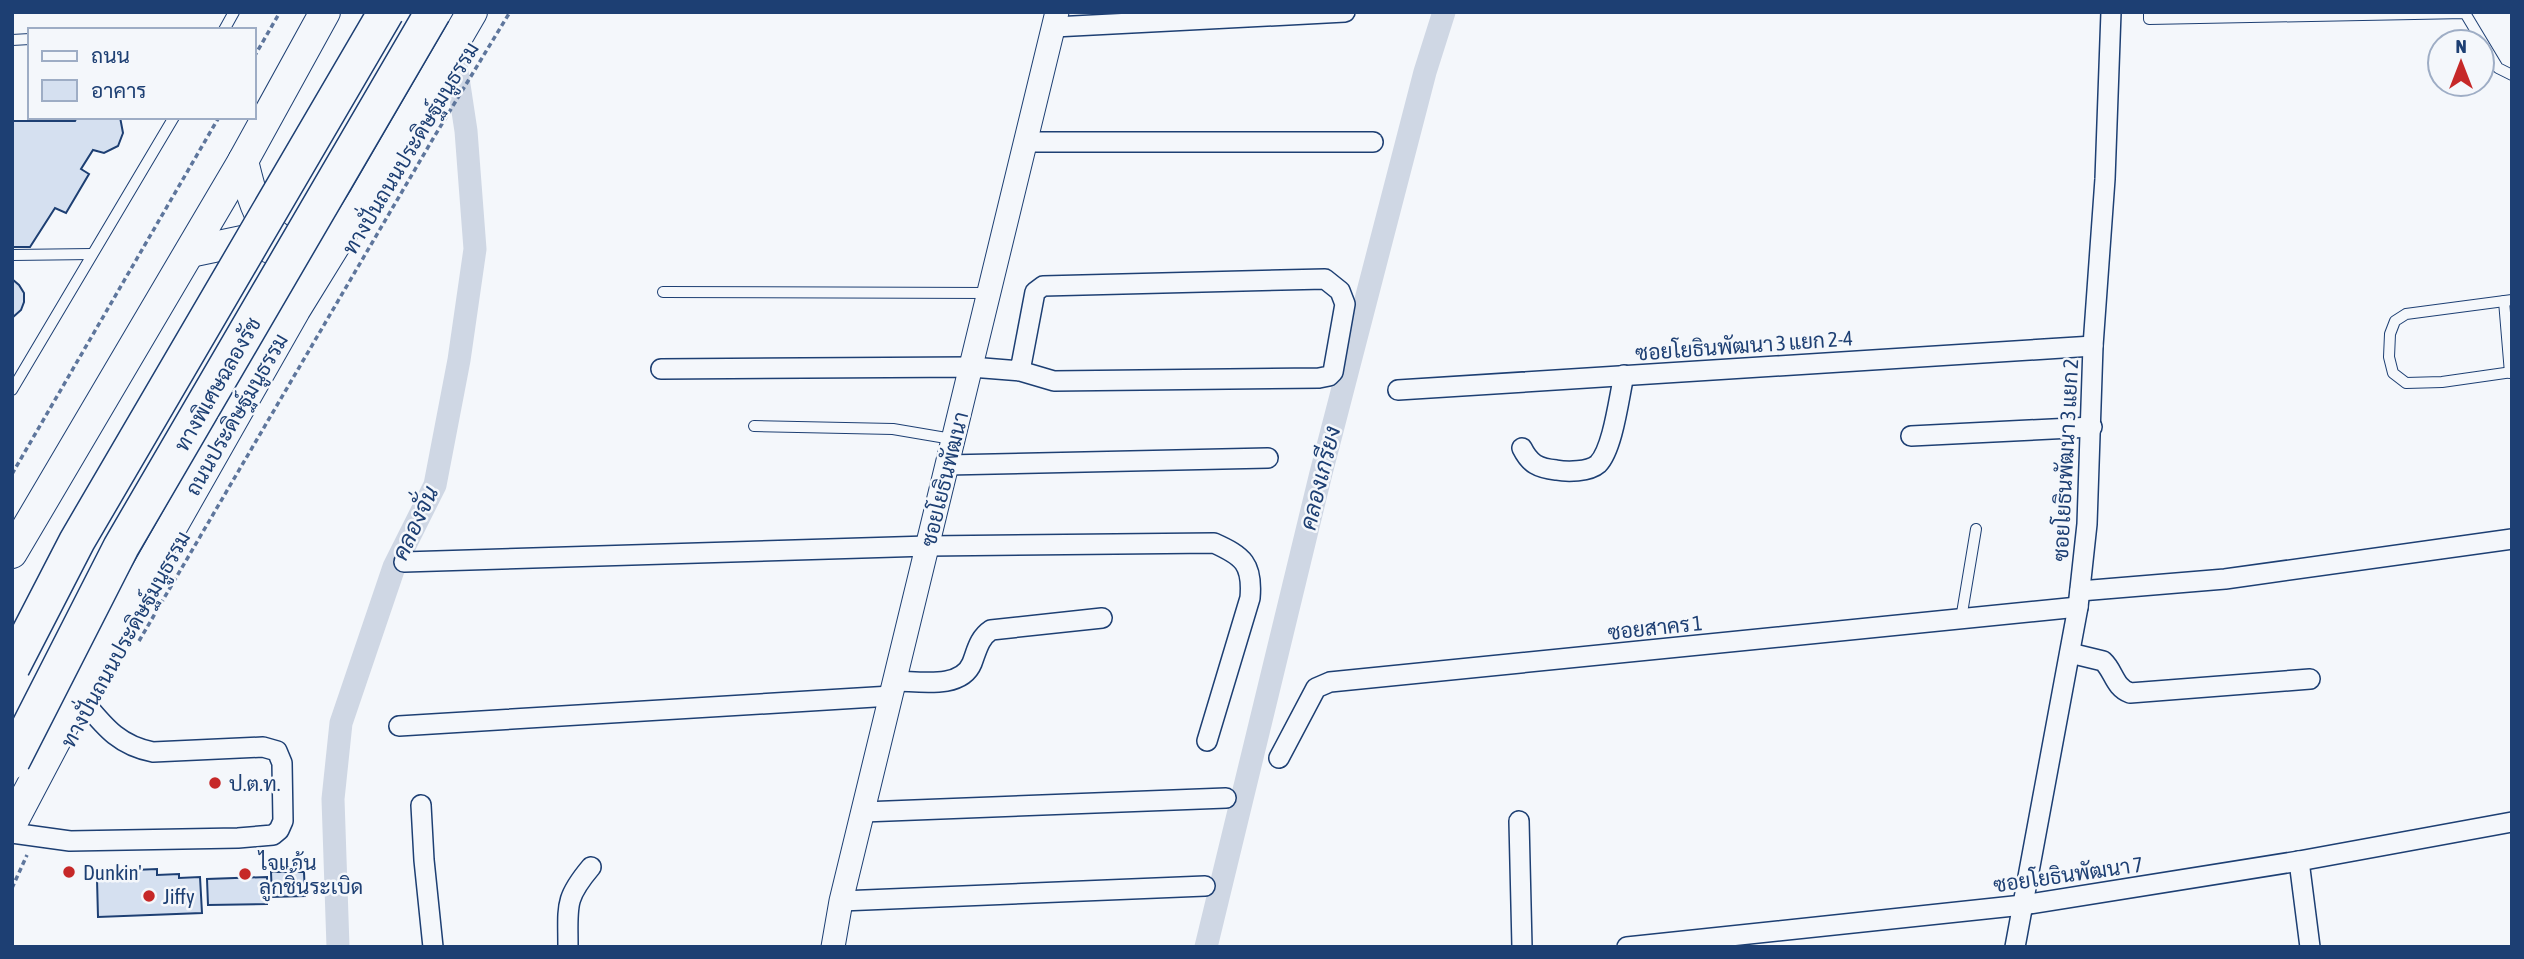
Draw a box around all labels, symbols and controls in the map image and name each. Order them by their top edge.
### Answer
legend [28,28,256,119]
north arrow [2426,28,2496,98]
street label: ทางปั่นถนนประดิษฐ์มนูธรรม [332,34,486,261]
text: N [2455,35,2467,57]
text: ถนน [91,43,130,67]
text: อาคาร [91,78,147,102]
street label: ทางพิเศษฉลองรัช [169,313,265,455]
street label: ซอยโยธินพัฒนา 3 แยก 2-4 [1634,325,1854,365]
street label: ถนนประดิษฐ์มนูธรรม [179,328,296,501]
street label: ซอยโยธินพัฒนา 3 แยก 2 [2048,358,2082,562]
street label: ซอยโยธินพัฒนา [916,409,972,549]
water label: คลองเกรียง [1293,423,1345,533]
water label: คลองจั่น [380,479,444,564]
street label: ทางปั่นถนนประดิษฐ์มนูธรรม [50,524,198,753]
street label: ซอยสาคร 1 [1606,610,1704,644]
place label: ป.ต.ท. [229,771,281,795]
marker: ป.ต.ท. [207,775,223,791]
place label: ไจแอ้น ลูกชิ้นระเบิด [257,850,363,902]
street label: ซอยโยธินพัฒนา 7 [1992,852,2144,896]
place label: Dunkin' [83,860,142,884]
marker: Dunkin' [61,864,77,880]
marker: ไจแอ้น ลูกชิ้นระเบิด [237,866,253,882]
place label: Jiffy [163,884,195,908]
marker: Jiffy [141,888,157,904]

